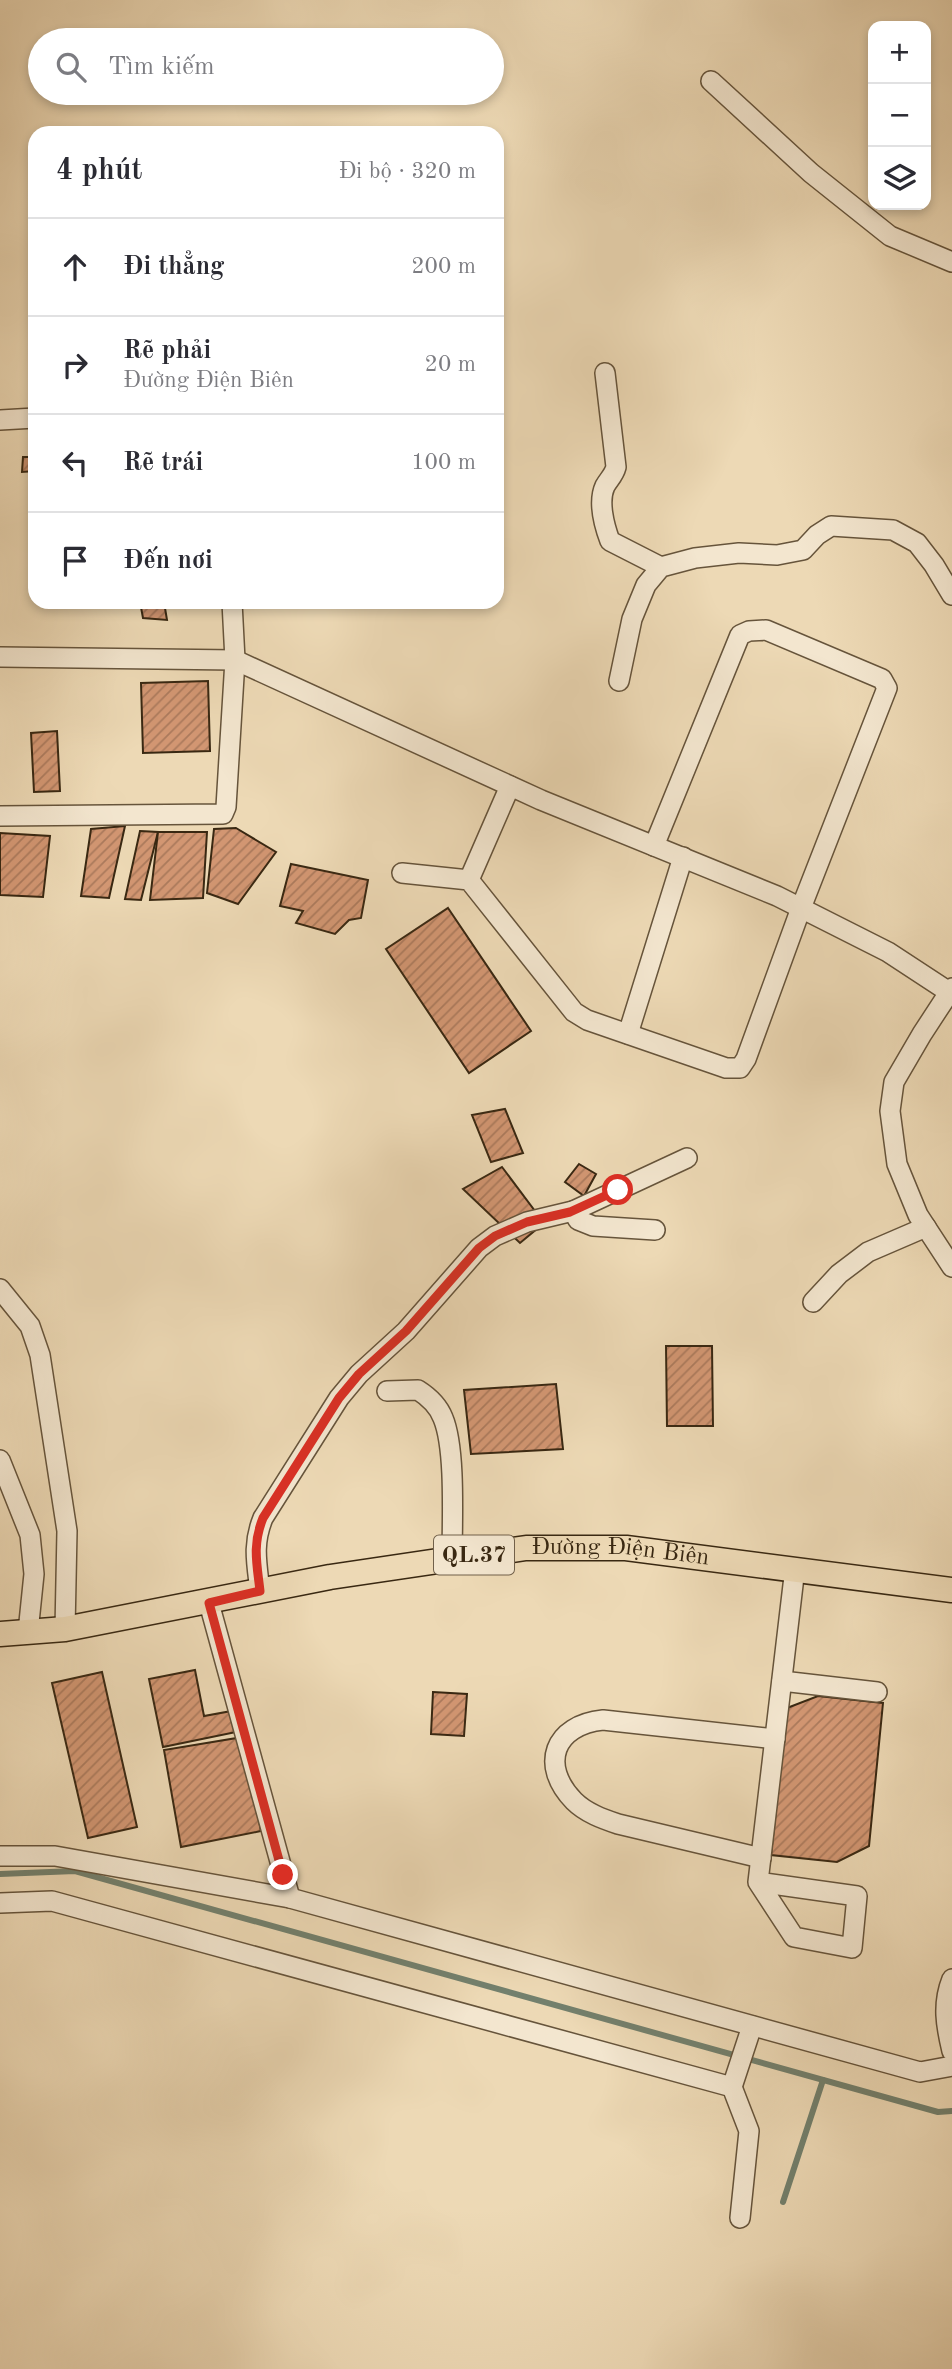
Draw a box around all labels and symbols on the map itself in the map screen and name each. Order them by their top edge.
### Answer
route start [602,1174,633,1205]
road number: QL.37 [434,1536,514,1574]
street label: Đường Điện Biên [531,1536,711,1571]
route end [267,1859,298,1890]

